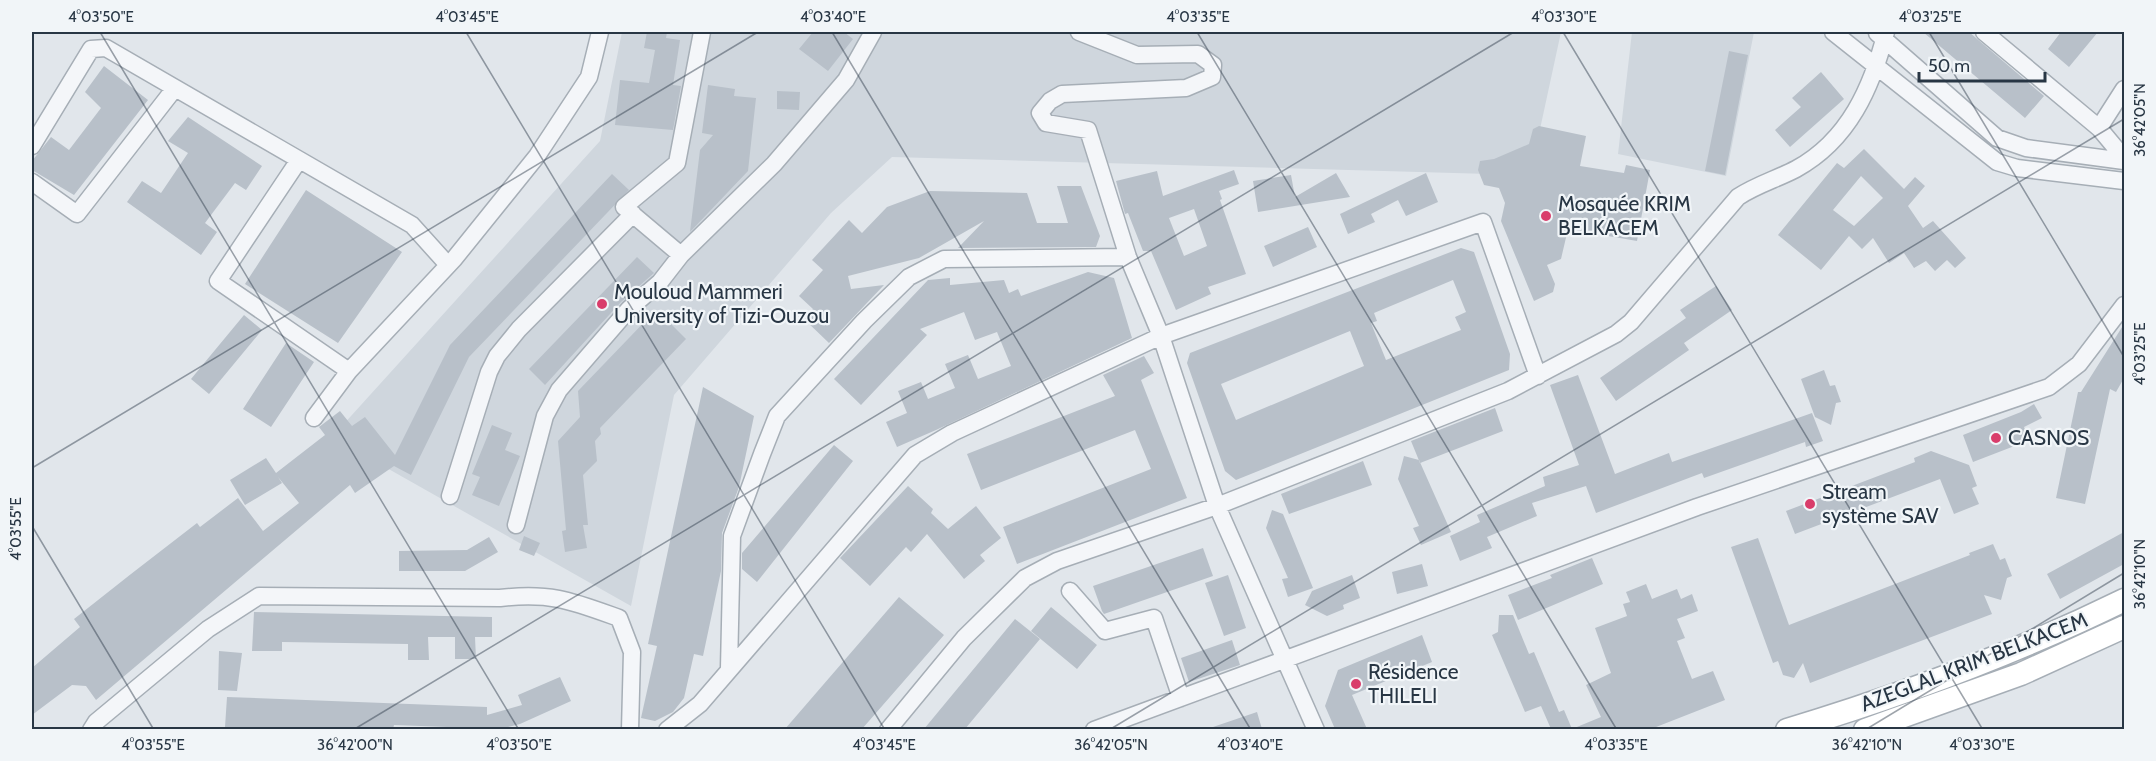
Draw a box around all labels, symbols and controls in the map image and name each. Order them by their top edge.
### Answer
text: 4°03'50"E [68,8,134,26]
text: 4°03'45"E [435,8,499,26]
text: 4°03'40"E [800,8,866,26]
text: 4°03'35"E [1166,8,1230,26]
text: 4°03'30"E [1531,8,1597,26]
text: 4°03'25"E [1898,8,1962,26]
scale bar [1919,45,2045,83]
text: 50 m [1928,55,1970,77]
text: 36°42'05"N [2131,83,2149,157]
place label: Mosquée KRIM BELKACEM [1558,191,1691,240]
marker: Mosquée KRIM BELKACEM [1539,209,1553,223]
place label: Mouloud Mammeri University of Tizi-Ouzou [614,279,829,328]
marker: Mouloud Mammeri University of Tizi-Ouzou [595,297,609,311]
text: 4°03'25"E [2131,322,2149,386]
place label: CASNOS [2008,425,2089,450]
marker: CASNOS [1989,431,2003,445]
place label: Stream système SAV [1822,479,1939,528]
text: 4°03'55"E [7,497,25,561]
marker: Stream système SAV [1803,497,1817,511]
text: 36°42'10"N [2131,539,2149,609]
street label: AZEGLAL KRIM BELKACEM [1857,607,2091,716]
place label: Résidence THILELI [1368,659,1459,708]
marker: Résidence THILELI [1349,677,1363,691]
text: 4°03'55"E [121,736,185,754]
text: 36°42'00"N [317,736,393,754]
text: 4°03'50"E [486,736,552,754]
text: 4°03'45"E [852,736,916,754]
text: 36°42'05"N [1074,736,1148,754]
text: 4°03'40"E [1217,736,1283,754]
text: 4°03'35"E [1584,736,1648,754]
text: 36°42'10"N [1832,736,1902,754]
text: 4°03'30"E [1949,736,2015,754]

